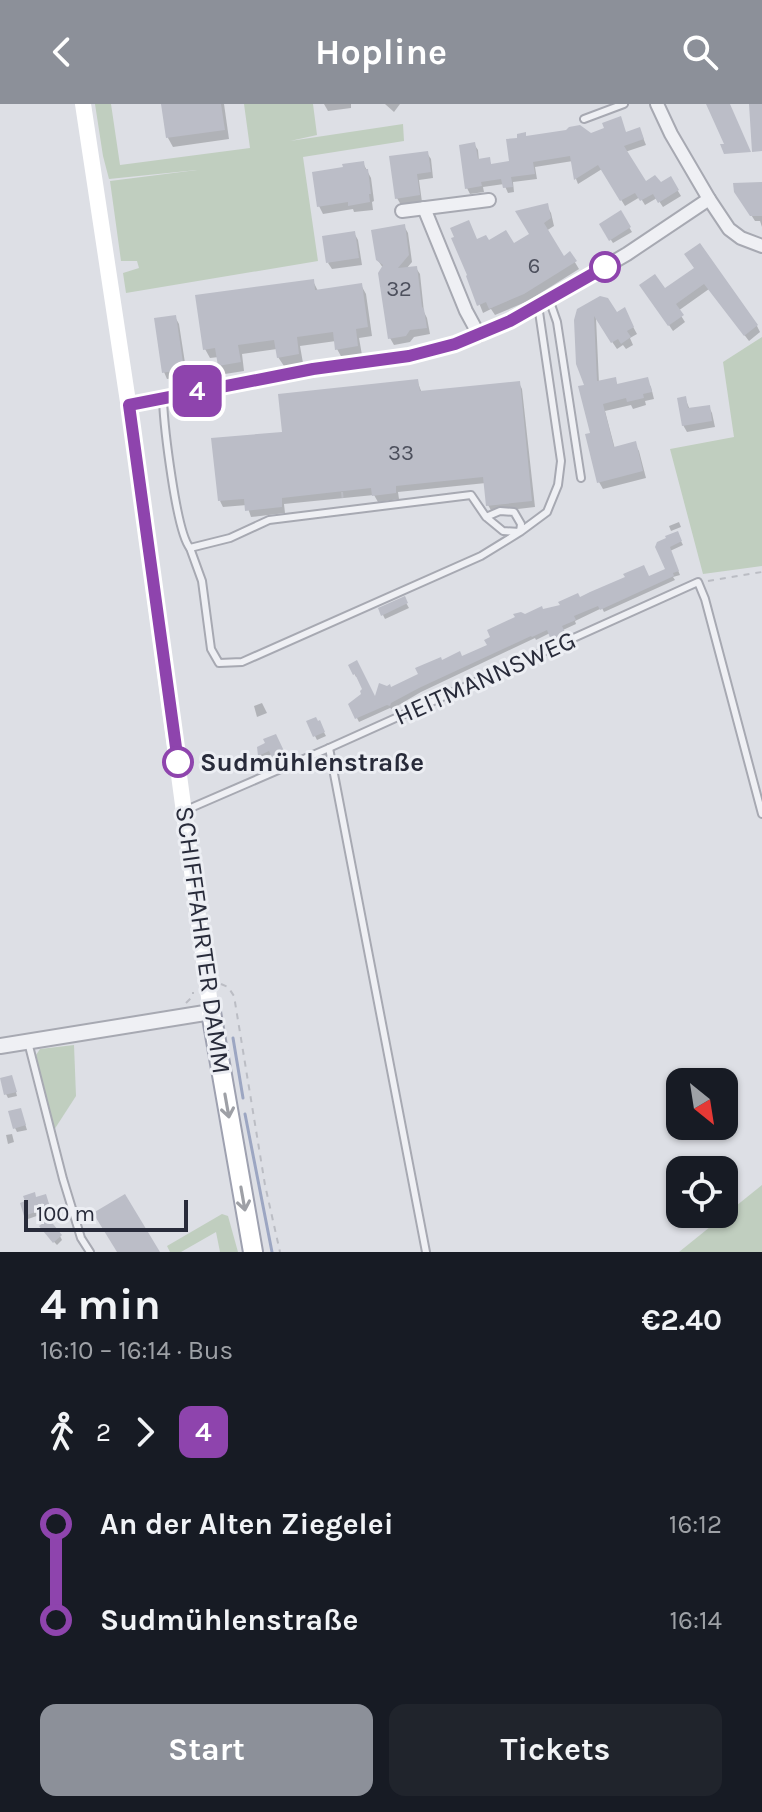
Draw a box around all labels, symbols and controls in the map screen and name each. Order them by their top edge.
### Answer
icon: back [40,30,84,74]
icon: search [678,30,722,74]
text: Hopline [315,31,447,73]
unlabelled marker [590,252,620,282]
house number: 6 [528,253,540,279]
house number: 32 [386,276,412,302]
line badge: 4 [171,365,223,417]
text: 4 [189,374,205,407]
house number: 33 [388,440,414,466]
street label: HEITMANNSWEG [390,624,580,732]
marker: Sudmühlenstraße [163,747,193,777]
place label: Sudmühlenstraße [200,747,424,778]
street label: SCHIFFFAHRTER DAMM [169,804,237,1076]
north arrow [666,1068,738,1140]
map controls [666,1068,738,1228]
one-way arrow [221,1093,236,1118]
button: locate [666,1156,738,1228]
one-way arrow [237,1186,252,1211]
scale bar [24,1196,188,1232]
text: 100 m [36,1201,95,1227]
text: 4 min [40,1279,161,1330]
text: €2.40 [642,1302,722,1338]
text: 16:10 – 16:14 · Bus [40,1335,233,1366]
icon: walk [40,1410,84,1454]
icon: forward [123,1410,167,1454]
text: 4 [195,1415,212,1448]
text: 2 [96,1417,111,1448]
text: An der Alten Ziegelei [100,1506,393,1542]
text: 16:12 [669,1509,722,1540]
text: Sudmühlenstraße [100,1602,358,1638]
text: 16:14 [669,1605,722,1636]
button: Start [40,1704,373,1796]
button: Tickets [389,1704,722,1796]

